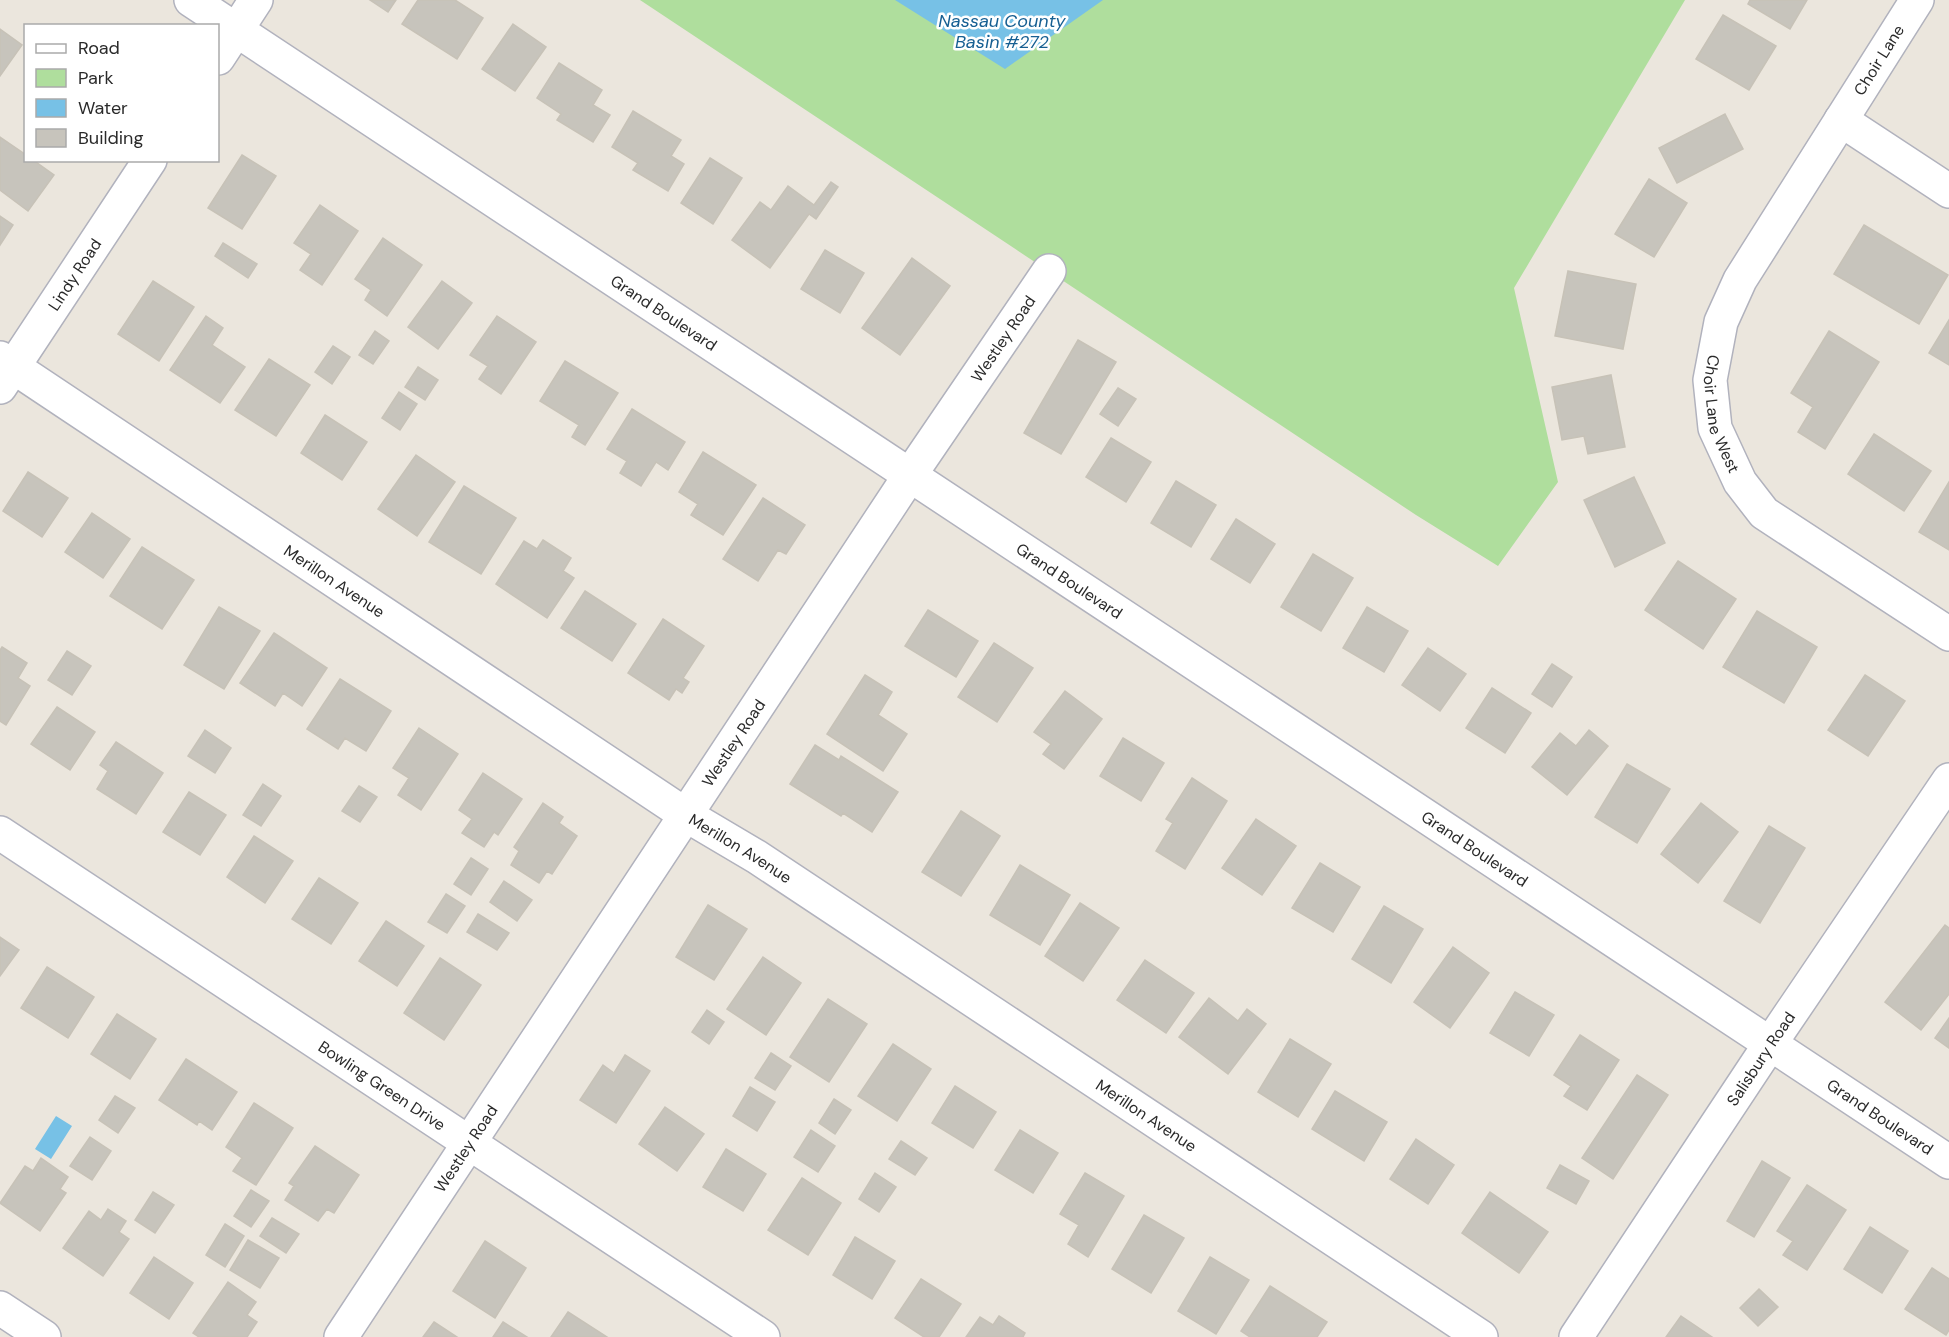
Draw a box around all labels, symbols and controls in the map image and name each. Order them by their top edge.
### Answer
water label: Nassau County Basin #272 [938,9,1067,54]
street label: Choir Lane [1849,21,1909,99]
legend [24,24,219,162]
text: Road [78,36,120,60]
text: Park [78,66,114,90]
text: Water [78,96,128,120]
text: Building [78,126,143,150]
street label: Lindy Road [43,234,106,314]
street label: Grand Boulevard [607,270,721,355]
street label: Westley Road [966,291,1040,386]
street label: Choir Lane West [1699,353,1745,476]
street label: Grand Boulevard [1012,538,1127,623]
street label: Merillon Avenue [280,540,389,622]
street label: Westley Road [697,695,770,791]
street label: Grand Boulevard [1418,806,1532,891]
street label: Merillon Avenue [685,809,796,888]
street label: Salisbury Road [1722,1007,1800,1110]
street label: Bowling Green Drive [315,1036,450,1135]
street label: Merillon Avenue [1092,1074,1201,1156]
street label: Grand Boulevard [1823,1074,1938,1159]
street label: Westley Road [429,1101,502,1196]

